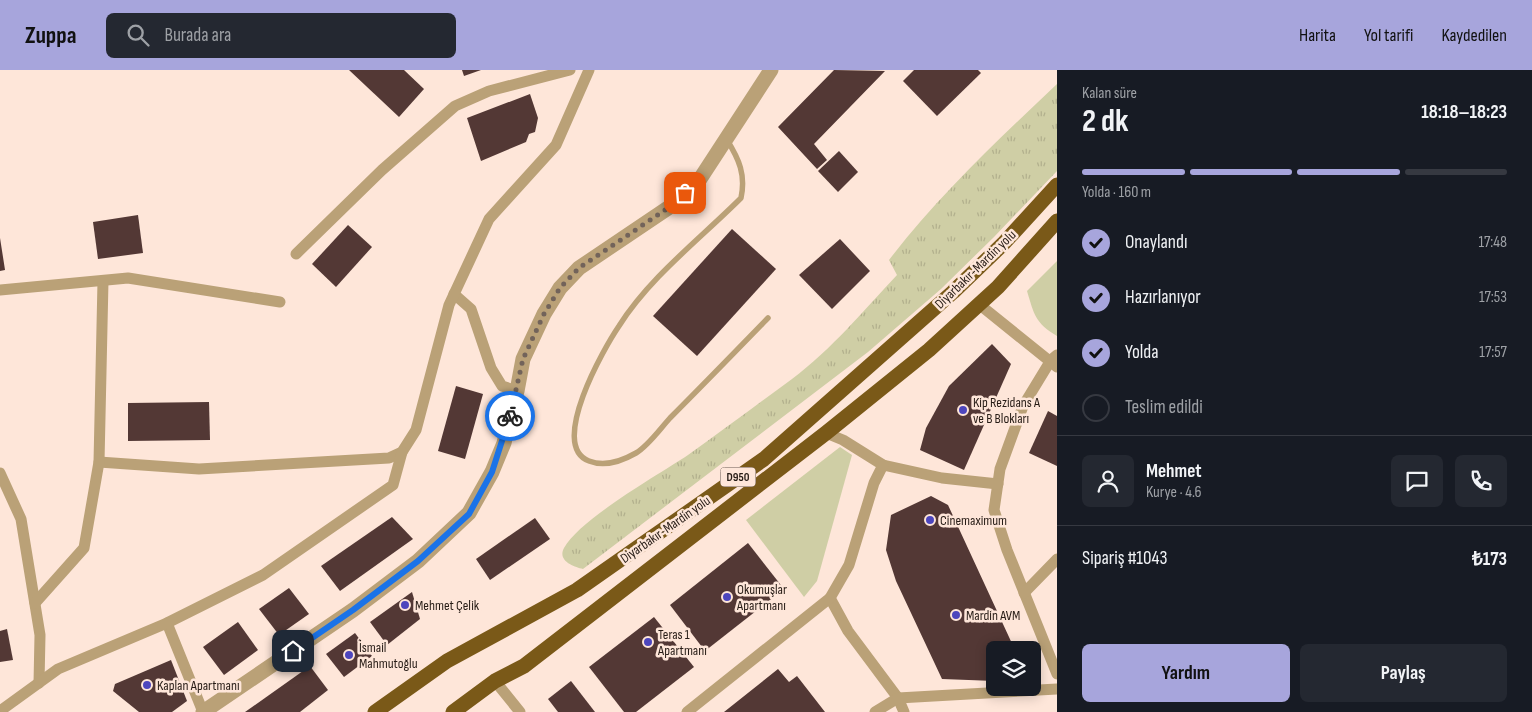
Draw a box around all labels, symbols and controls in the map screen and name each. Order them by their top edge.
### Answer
search box [106,13,456,58]
text: Zuppa [25,21,76,50]
icon: search [124,21,152,49]
text: Burada ara [164,24,231,47]
text: Harita [1299,25,1336,46]
text: Yol tarifi [1364,25,1413,46]
text: Kaydedilen [1441,25,1507,46]
text: Kalan süre [1082,84,1137,103]
text: 18:18–18:23 [1421,101,1507,124]
text: 2 dk [1082,102,1128,141]
pin [664,172,706,214]
icon: bag [671,179,699,207]
text: Yolda · 160 m [1082,183,1151,202]
street label: Diyarbakır-Mardin yolu [931,226,1019,312]
icon: check [1082,229,1110,257]
text: Onaylandı [1125,231,1187,254]
text: 17:48 [1478,233,1507,252]
icon: check [1082,284,1110,312]
text: Hazırlanıyor [1125,286,1201,309]
text: 17:53 [1479,288,1507,307]
icon: check [1082,339,1110,367]
text: Yolda [1125,341,1159,364]
text: 17:57 [1479,343,1507,362]
courier [485,391,535,441]
place label: Kip Rezidans A ve B Blokları [973,394,1041,427]
text: Teslim edildi [1125,396,1203,419]
icon: bike [496,402,524,430]
marker: Kip Rezidans A ve B Blokları [957,404,969,416]
button: person [1082,455,1134,507]
button: chat [1391,455,1443,507]
button: phone [1455,455,1507,507]
text: Mehmet [1146,460,1202,483]
road number: D950 [720,468,756,487]
text: Kurye · 4.6 [1146,483,1202,502]
street label: Diyarbakır-Mardin yolu [617,492,714,567]
place label: Cinemaximum [940,512,1007,529]
marker: Cinemaximum [924,514,936,526]
text: Sipariş #1043 [1082,547,1167,570]
text: ₺173 [1472,548,1507,571]
place label: Okumuşlar Apartmanı [736,581,787,614]
marker: Okumuşlar Apartmanı [721,591,733,603]
place label: Mehmet Çelik [415,597,480,614]
marker: Mehmet Çelik [399,599,411,611]
place label: Mardin AVM [966,607,1020,624]
marker: Mardin AVM [950,609,962,621]
place label: Teras 1 Apartmanı [657,626,707,659]
pin [272,630,314,672]
marker: Teras 1 Apartmanı [642,636,654,648]
icon: home [279,637,307,665]
place label: İsmail Mahmutoğlu [359,639,418,672]
map controls [986,641,1041,696]
button: layers [986,641,1041,696]
button: Yardım [1082,644,1290,702]
button: Paylaş [1300,644,1507,702]
marker: İsmail Mahmutoğlu [343,649,355,661]
place label: Kaplan Apartmanı [157,677,240,694]
marker: Kaplan Apartmanı [141,679,153,691]

